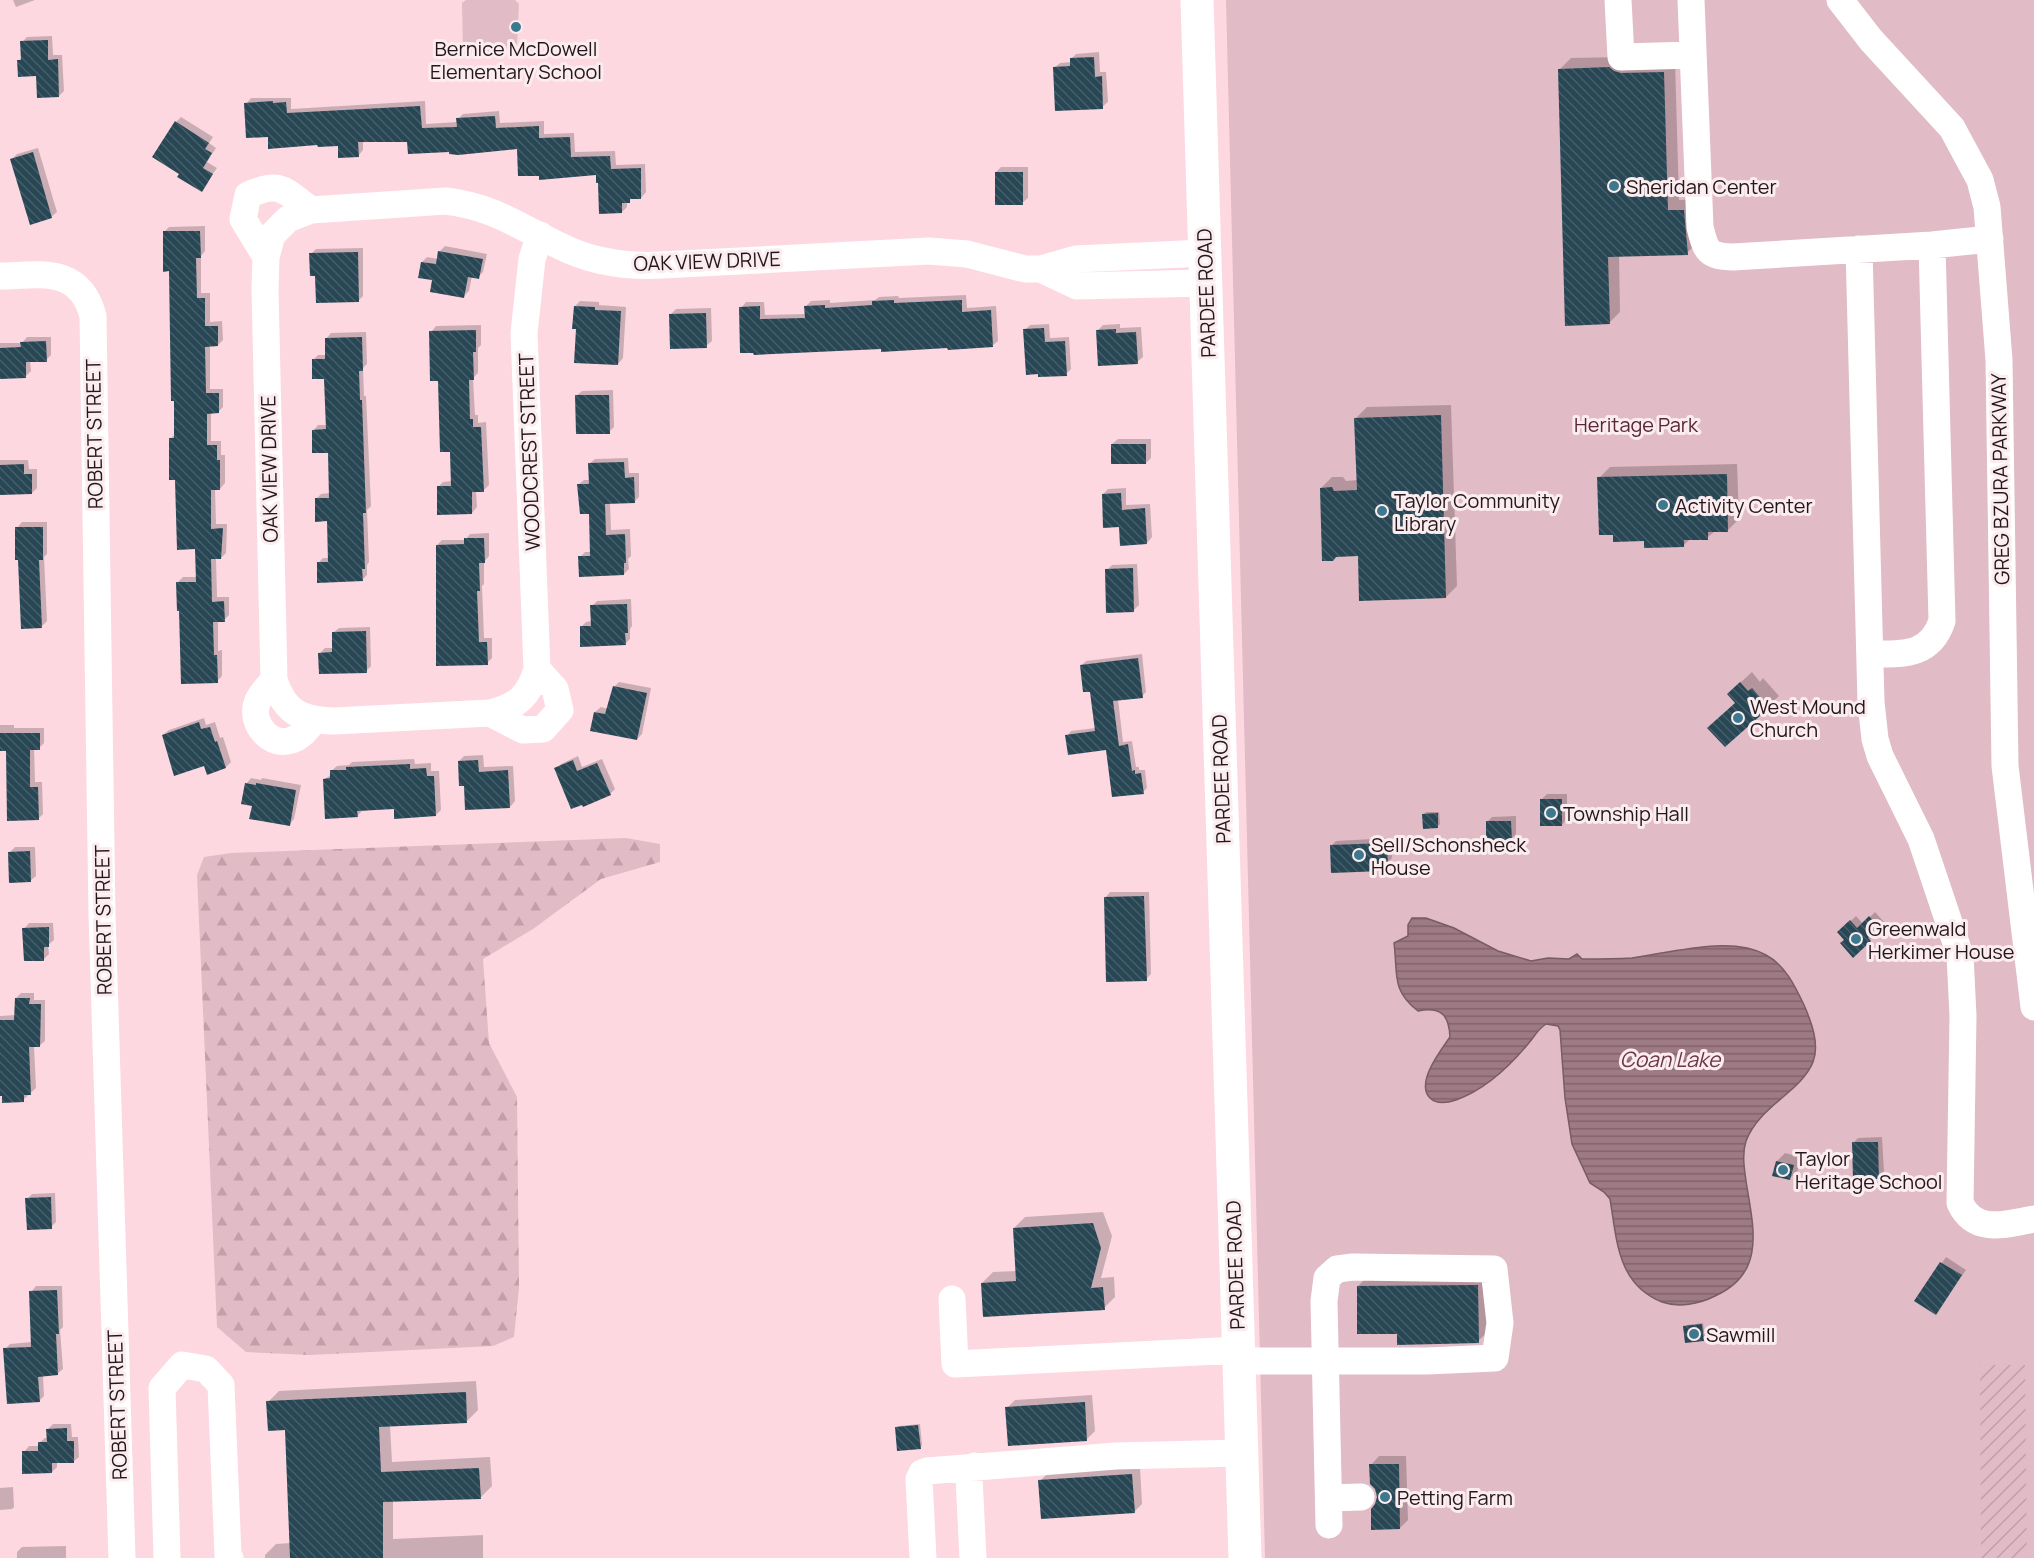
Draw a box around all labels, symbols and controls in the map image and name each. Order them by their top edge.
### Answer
marker: Bernice McDowell Elementary School [509,20,523,34]
place label: Bernice McDowell Elementary School [430,35,602,85]
place label: Sheridan Center [1626,173,1777,200]
marker: Sheridan Center [1607,179,1621,193]
street label: PARDEE ROAD [1190,228,1222,358]
street label: OAK VIEW DRIVE [633,245,781,277]
street label: WOODCREST STREET [512,353,546,551]
street label: ROBERT STREET [79,359,109,509]
street label: GREG BZURA PARKWAY [1985,372,2015,585]
street label: OAK VIEW DRIVE [254,395,284,543]
park label: Heritage Park [1574,411,1699,438]
place label: Taylor Community Library [1394,487,1560,537]
place label: Activity Center [1675,492,1813,519]
marker: Activity Center [1656,498,1670,512]
marker: Taylor Community Library [1375,504,1389,518]
place label: West Mound Church [1750,693,1866,743]
marker: West Mound Church [1731,711,1745,725]
street label: PARDEE ROAD [1205,714,1237,844]
place label: Township Hall [1563,800,1689,827]
marker: Township Hall [1544,806,1558,820]
place label: Sell/Schonsheck House [1371,831,1527,881]
street label: ROBERT STREET [88,845,118,995]
marker: Sell/Schonsheck House [1352,848,1366,862]
place label: Greenwald Herkimer House [1868,915,2015,965]
marker: Greenwald Herkimer House [1849,932,1863,946]
water label: Coan Lake [1620,1045,1722,1073]
place label: Taylor Heritage School [1795,1145,1943,1195]
marker: Taylor Heritage School [1776,1163,1790,1177]
street label: PARDEE ROAD [1219,1200,1251,1330]
place label: Sawmill [1706,1321,1775,1348]
marker: Sawmill [1687,1327,1701,1341]
street label: ROBERT STREET [101,1329,133,1481]
place label: Petting Farm [1397,1484,1513,1511]
marker: Petting Farm [1378,1490,1392,1504]

